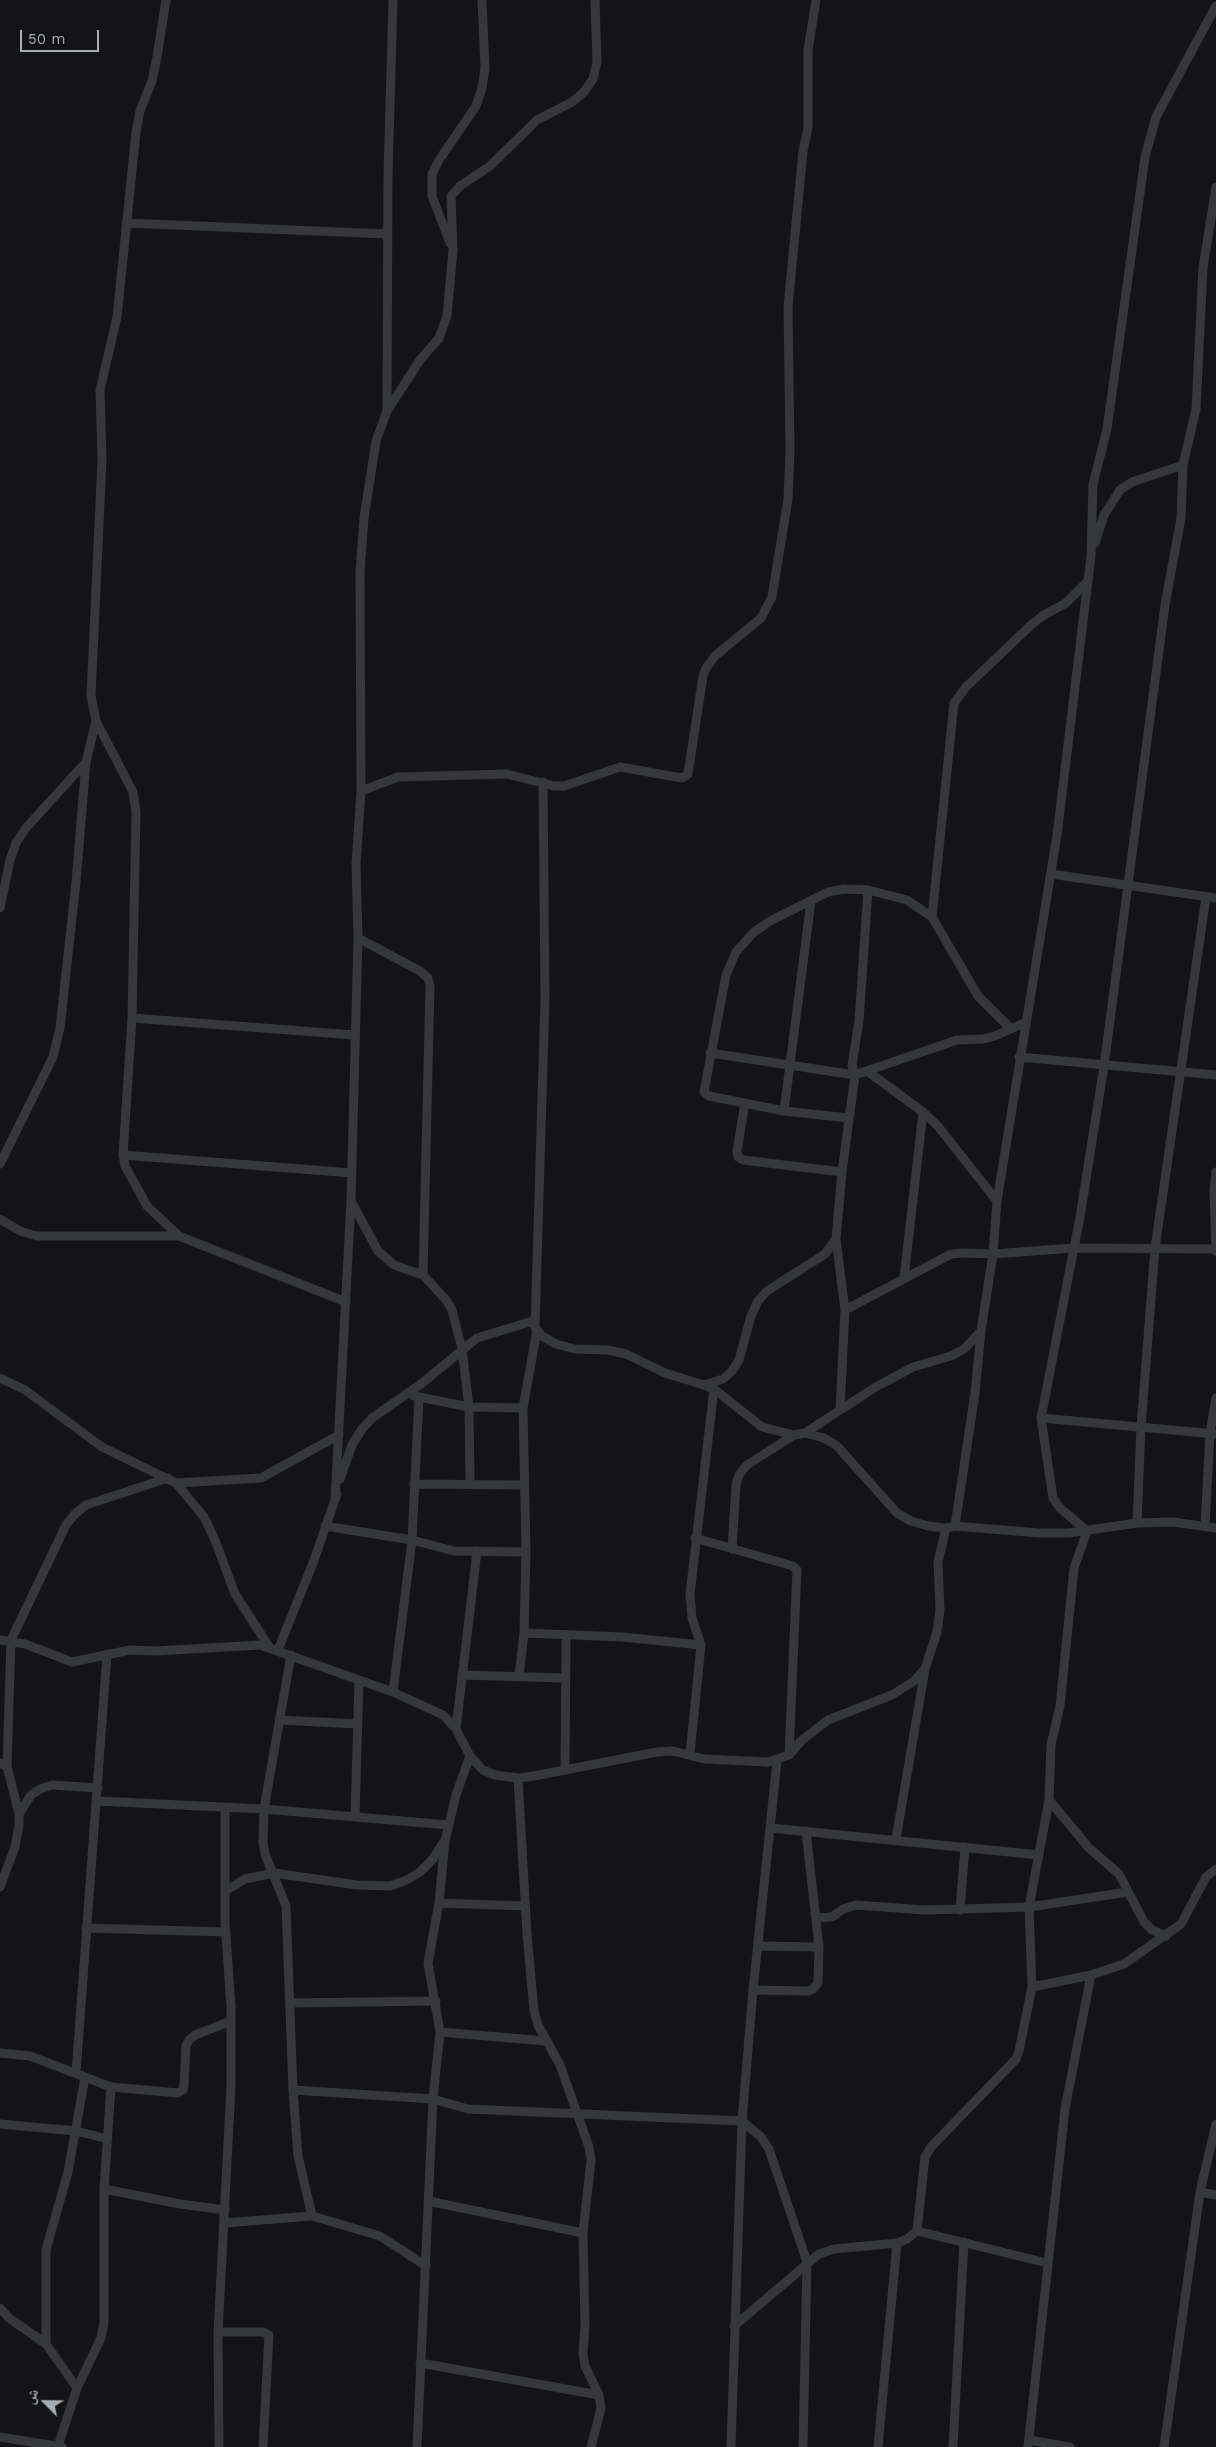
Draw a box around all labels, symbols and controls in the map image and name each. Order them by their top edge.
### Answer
scale bar [22,20,101,52]
text: 50 m [28,30,65,48]
north arrow [20,2377,70,2427]
text: ش [21,2386,41,2406]

